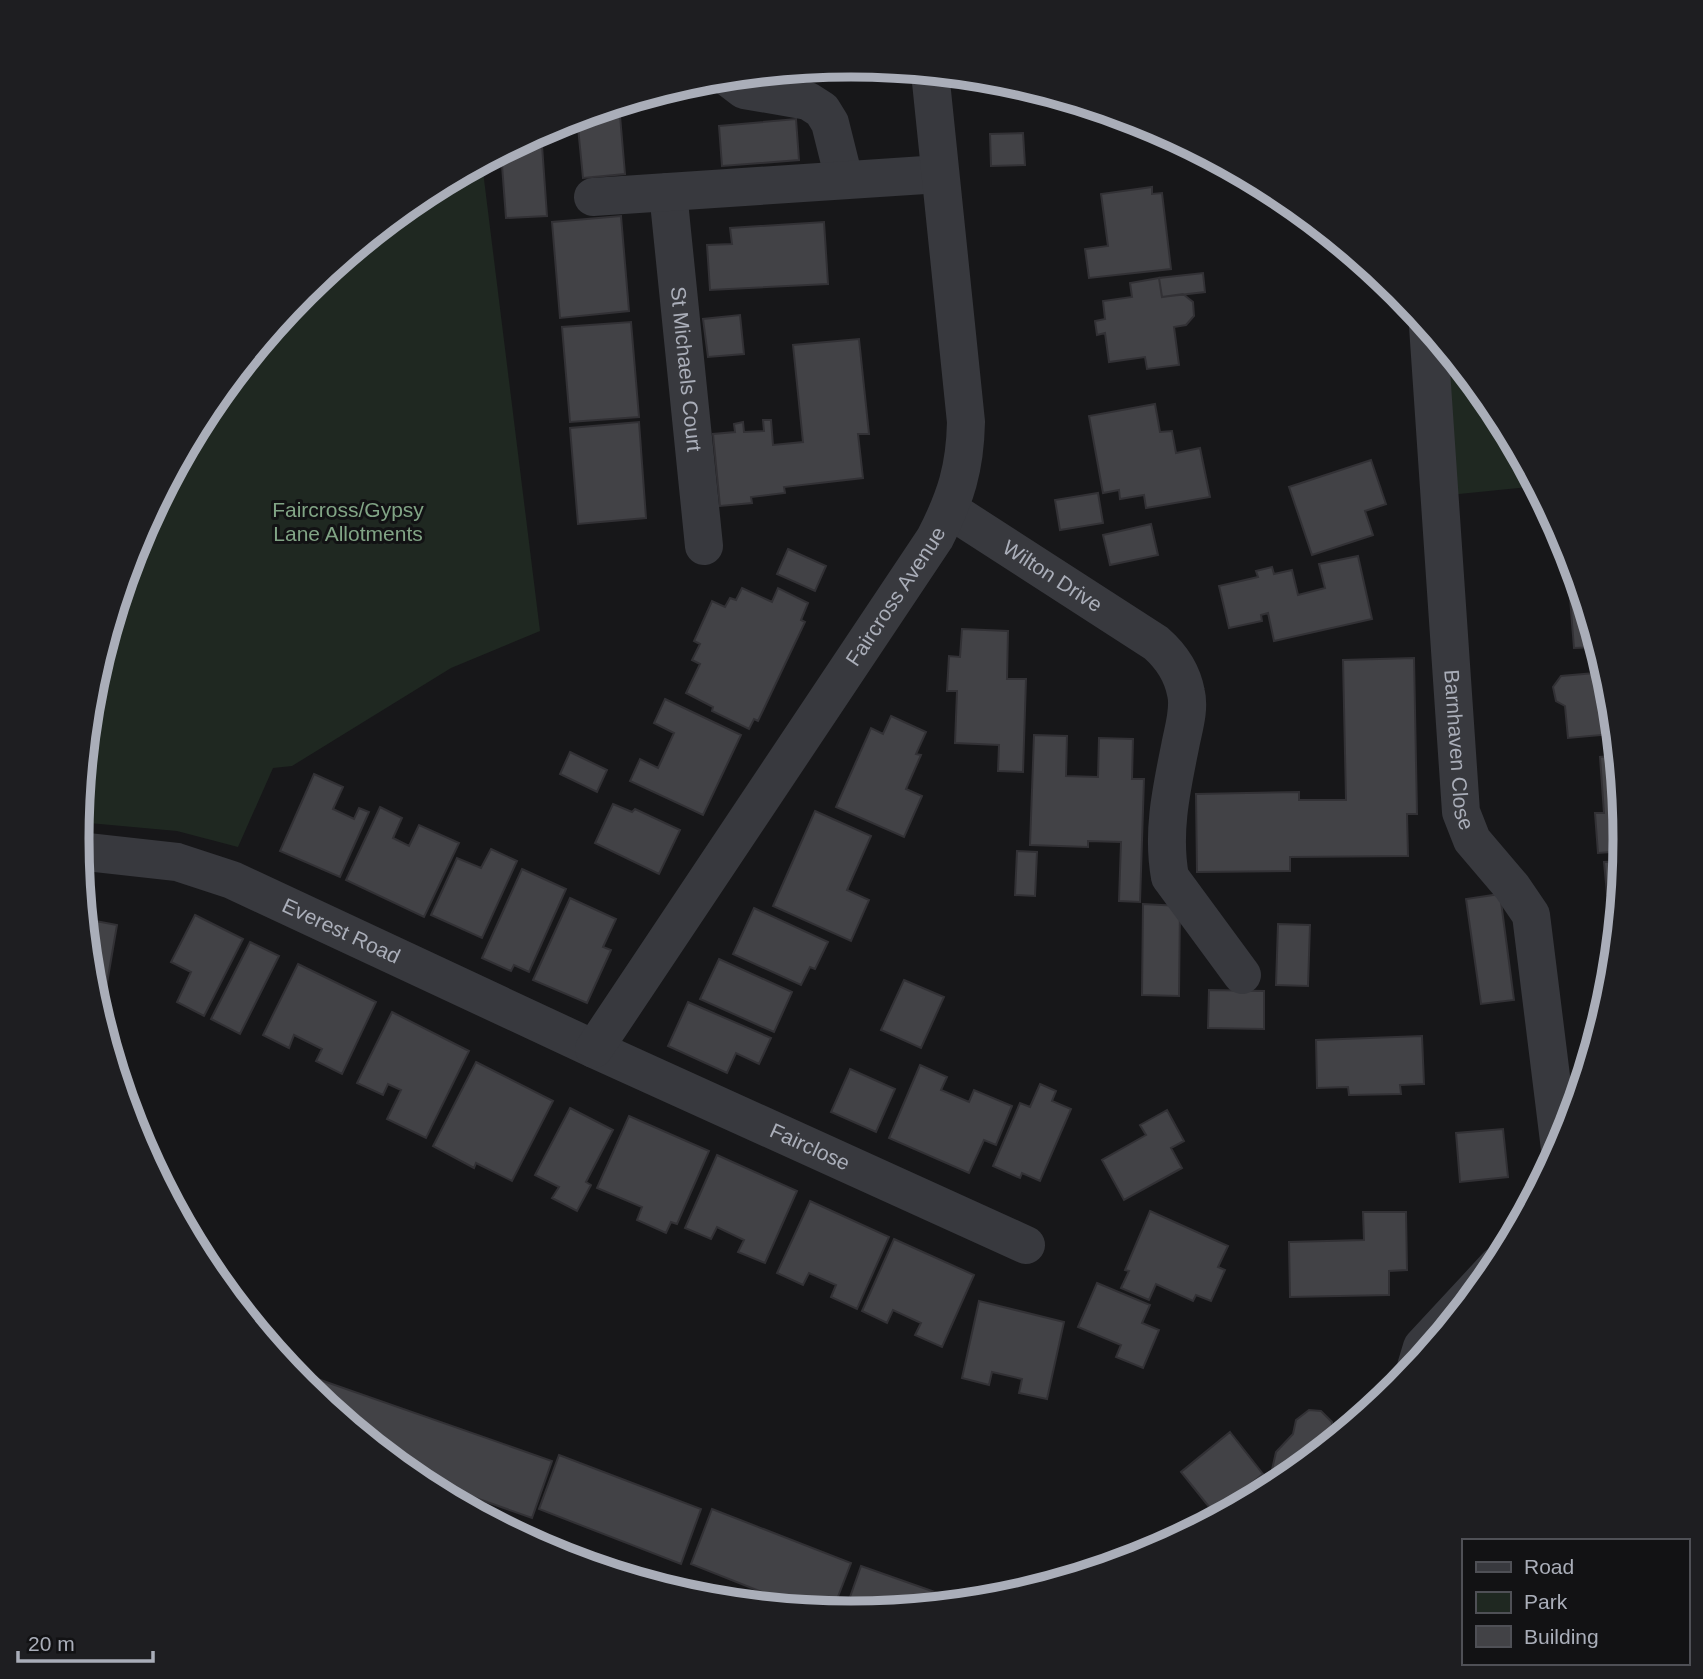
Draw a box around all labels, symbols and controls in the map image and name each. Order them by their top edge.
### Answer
street label: St Michaels Court [667,285,706,453]
park label: Faircross/Gypsy Lane Allotments [272,498,424,545]
street label: Faircross Avenue [841,523,950,670]
street label: Wilton Drive [999,535,1107,616]
street label: Barnhaven Close [1440,669,1479,833]
street label: Everest Road [279,893,404,968]
street label: Fairclose [766,1118,854,1175]
legend [1462,1539,1689,1665]
text: Road [1524,1555,1574,1578]
text: Park [1524,1590,1568,1613]
scale bar [18,1620,152,1664]
text: Building [1524,1625,1599,1648]
text: 20 m [28,1632,75,1655]

